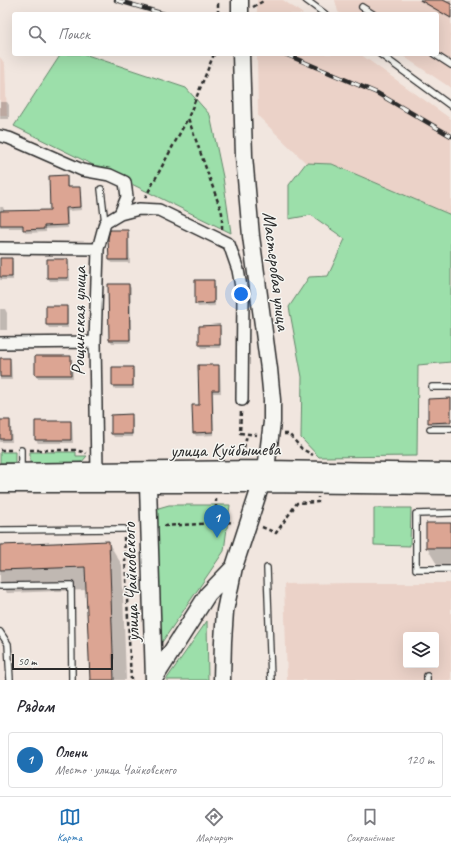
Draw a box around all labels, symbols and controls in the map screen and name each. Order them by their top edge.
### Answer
search box [12,12,439,56]
icon: search [26,23,48,45]
text: Поиск [58,25,90,44]
street label: Мастеровая улица [257,210,295,333]
street label: Рощинская улица [66,265,92,376]
your location [231,284,251,304]
street label: улица Куйбышева [169,437,282,463]
pin: 1 [204,505,230,538]
street label: улица Чайковского [117,521,145,643]
map controls [403,632,439,668]
button: layers [403,632,439,668]
scale bar [12,652,113,671]
text: 50 m [18,654,37,668]
text: Рядом [16,696,54,717]
text: Олени [55,743,87,762]
text: 1 [27,752,33,768]
text: 120 m [406,752,434,768]
text: Место · улица Чайковского [55,762,176,778]
tab: Карта [57,806,82,844]
tab: Маршрут [196,806,232,844]
tab: Сохранённые [346,806,394,844]

